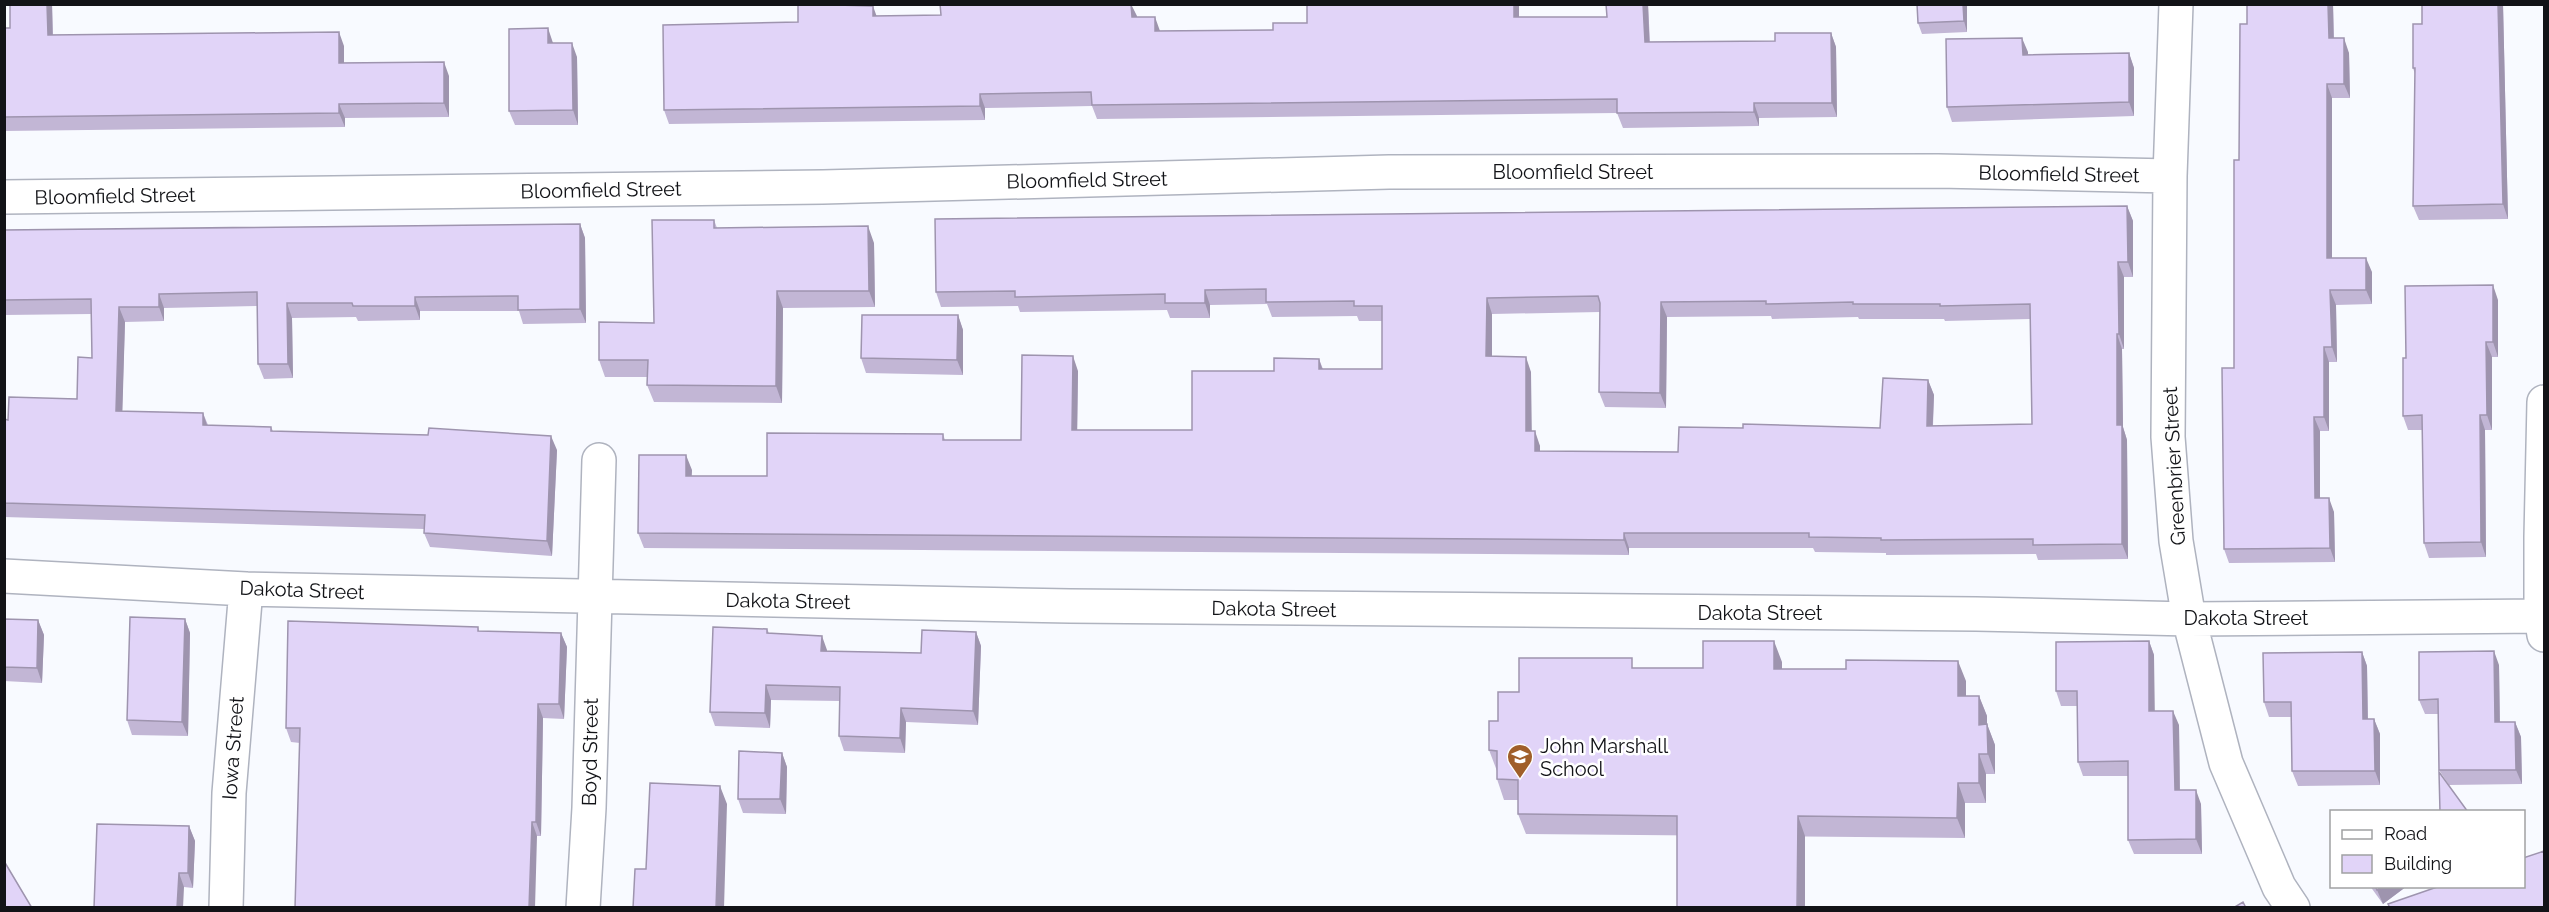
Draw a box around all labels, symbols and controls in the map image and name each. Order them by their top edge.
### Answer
street label: Bloomfield Street [1492,160,1654,184]
street label: Bloomfield Street [1978,161,2140,187]
street label: Bloomfield Street [1006,167,1168,193]
street label: Bloomfield Street [520,177,682,203]
street label: Bloomfield Street [34,183,196,209]
street label: Greenbrier Street [2158,386,2190,546]
street label: Dakota Street [239,576,365,604]
street label: Dakota Street [725,588,851,614]
street label: Dakota Street [1211,596,1337,622]
street label: Dakota Street [1697,601,1823,625]
street label: Dakota Street [2183,606,2309,630]
street label: Iowa Street [217,695,249,801]
street label: Boyd Street [577,697,603,806]
place label: John Marshall School [1540,734,1669,781]
school or university icon: John Marshall School [1505,742,1535,780]
legend [2330,810,2525,888]
text: Road [2384,823,2427,844]
text: Building [2384,853,2452,874]

